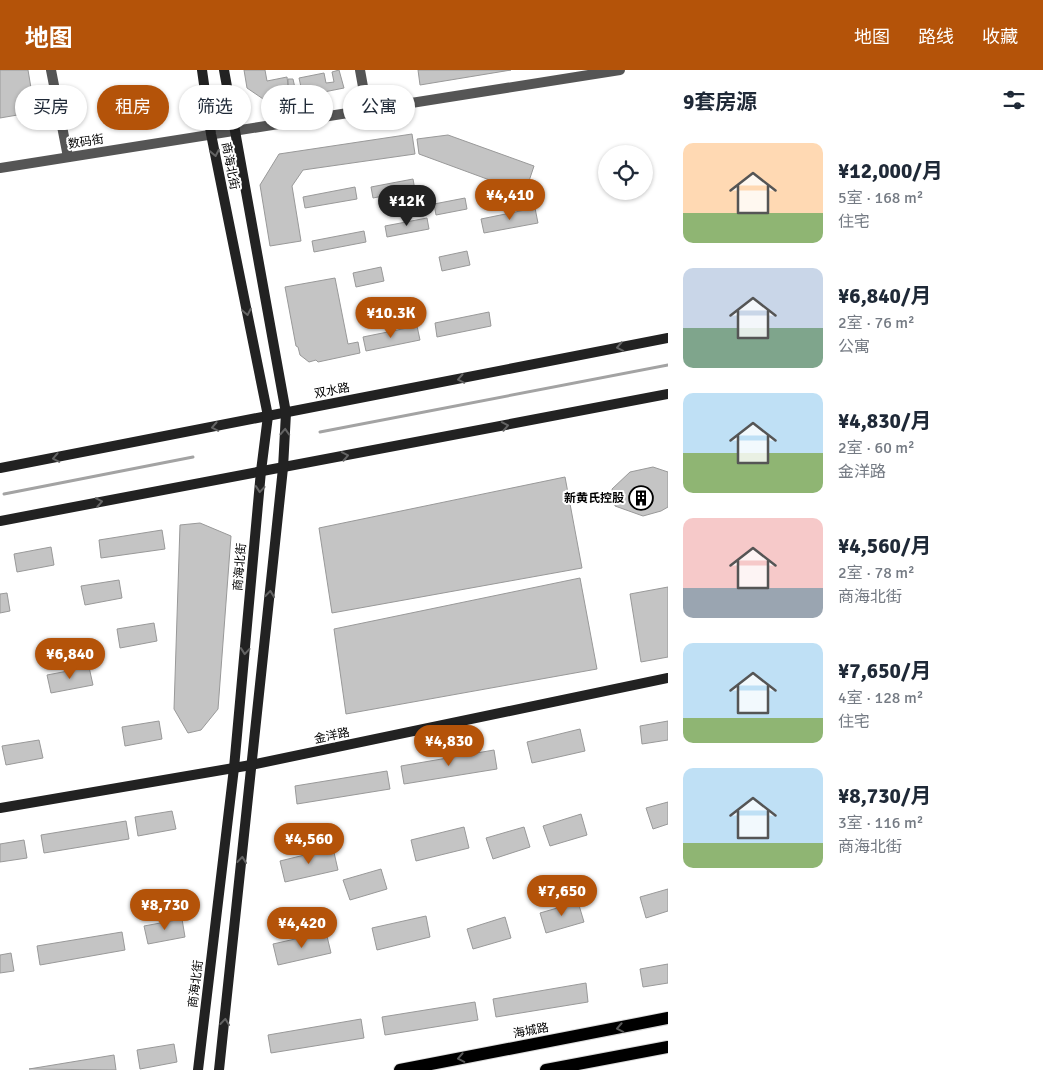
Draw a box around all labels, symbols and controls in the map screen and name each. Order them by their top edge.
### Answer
text: 地图 [25,23,73,53]
text: 地图 [854,26,890,48]
text: 路线 [918,26,954,48]
text: 收藏 [982,26,1018,48]
chip: 买房 [15,85,87,130]
chip: 租房 [97,85,169,130]
chip: 筛选 [179,85,251,130]
chip: 新上 [261,85,333,130]
chip: 公寓 [343,85,415,130]
icon: filters [1000,86,1028,114]
text: 9套房源 [683,89,757,115]
street label: 数码街 [67,132,105,152]
street label: 商海北街 [218,141,242,191]
map controls [598,145,653,200]
button: locate [598,145,653,200]
one-way arrow [209,148,219,157]
text: ¥12,000/月 [838,158,943,184]
icon: home [723,163,783,223]
pin: ¥4,410 [469,178,551,221]
pin: ¥12K [377,184,437,227]
text: ¥4,410 [486,185,534,205]
text: 5室 · 168 m² [838,188,923,208]
text: ¥12K [389,191,425,211]
text: 住宅 [838,212,870,232]
text: ¥6,840/月 [838,283,931,309]
icon: home [723,288,783,348]
pin: ¥10.3K [350,296,432,339]
text: ¥10.3K [366,303,416,323]
one-way arrow [241,308,252,316]
text: 2室 · 76 m² [838,313,915,333]
text: 公寓 [838,337,870,357]
one-way arrow [616,342,625,352]
one-way arrow [456,373,465,383]
street label: 双水路 [313,380,351,402]
text: ¥4,830/月 [838,408,931,434]
icon: home [723,413,783,473]
one-way arrow [211,421,220,431]
one-way arrow [500,421,509,431]
one-way arrow [279,428,290,436]
text: 2室 · 60 m² [838,438,915,458]
one-way arrow [341,451,349,462]
one-way arrow [51,452,60,462]
text: 金洋路 [838,462,886,482]
building icon: 新黄氏控股 [628,485,654,511]
one-way arrow [255,486,266,494]
place label: 新黄氏控股 [564,491,624,506]
one-way arrow [95,498,104,508]
text: ¥4,560/月 [838,533,931,559]
icon: home [723,538,783,598]
street label: 商海北街 [230,542,250,592]
text: 2室 · 78 m² [838,563,915,583]
text: 商海北街 [838,587,902,607]
one-way arrow [264,590,275,598]
pin: ¥6,840 [29,638,111,680]
text: ¥6,840 [46,644,94,664]
one-way arrow [240,647,251,655]
text: ¥7,650/月 [838,658,931,684]
icon: home [723,663,783,723]
text: 4室 · 128 m² [838,688,923,708]
text: 住宅 [838,712,870,732]
pin: ¥4,830 [408,724,490,767]
street label: 金洋路 [313,725,351,747]
text: ¥4,830 [425,731,473,751]
text: ¥8,730/月 [838,783,931,809]
icon: home [723,788,783,848]
text: 3室 · 116 m² [838,813,923,833]
pin: ¥4,560 [268,822,350,865]
text: ¥4,560 [285,829,333,849]
text: 商海北街 [838,837,902,857]
one-way arrow [236,856,247,864]
pin: ¥7,650 [521,874,603,917]
text: ¥7,650 [538,881,586,901]
pin: ¥8,730 [124,888,206,931]
text: ¥8,730 [141,895,189,915]
pin: ¥4,420 [261,906,343,949]
text: ¥4,420 [278,913,326,933]
street label: 商海北街 [186,959,206,1009]
one-way arrow [219,1017,230,1025]
street label: 海城路 [512,1020,550,1042]
one-way arrow [616,1022,625,1032]
one-way arrow [456,1053,465,1063]

